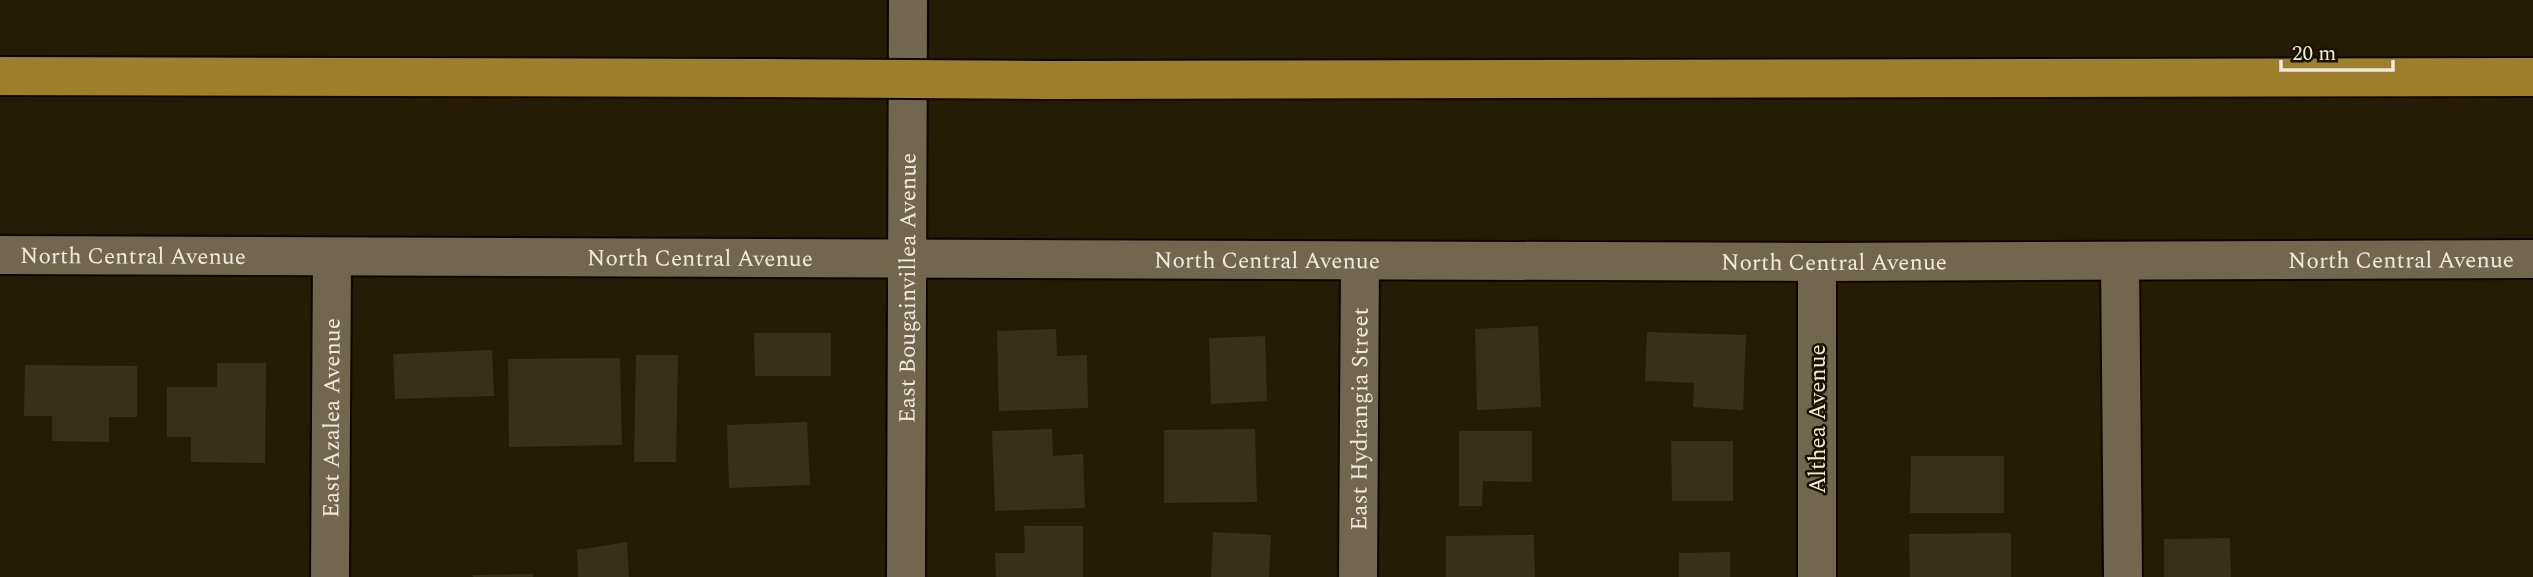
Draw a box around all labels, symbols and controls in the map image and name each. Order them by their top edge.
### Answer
scale bar [2281,28,2393,72]
text: 20 m [2292,38,2336,70]
street label: East Bougainvillea Avenue [891,153,926,423]
street label: North Central Avenue [20,239,246,275]
street label: North Central Avenue [587,241,813,277]
street label: North Central Avenue [1154,243,1380,279]
street label: North Central Avenue [2288,243,2514,279]
street label: North Central Avenue [1721,245,1947,281]
street label: East Hydrangia Street [1342,307,1379,531]
street label: East Azalea Avenue [314,318,351,518]
street label: Althea Avenue [1801,344,1836,494]

